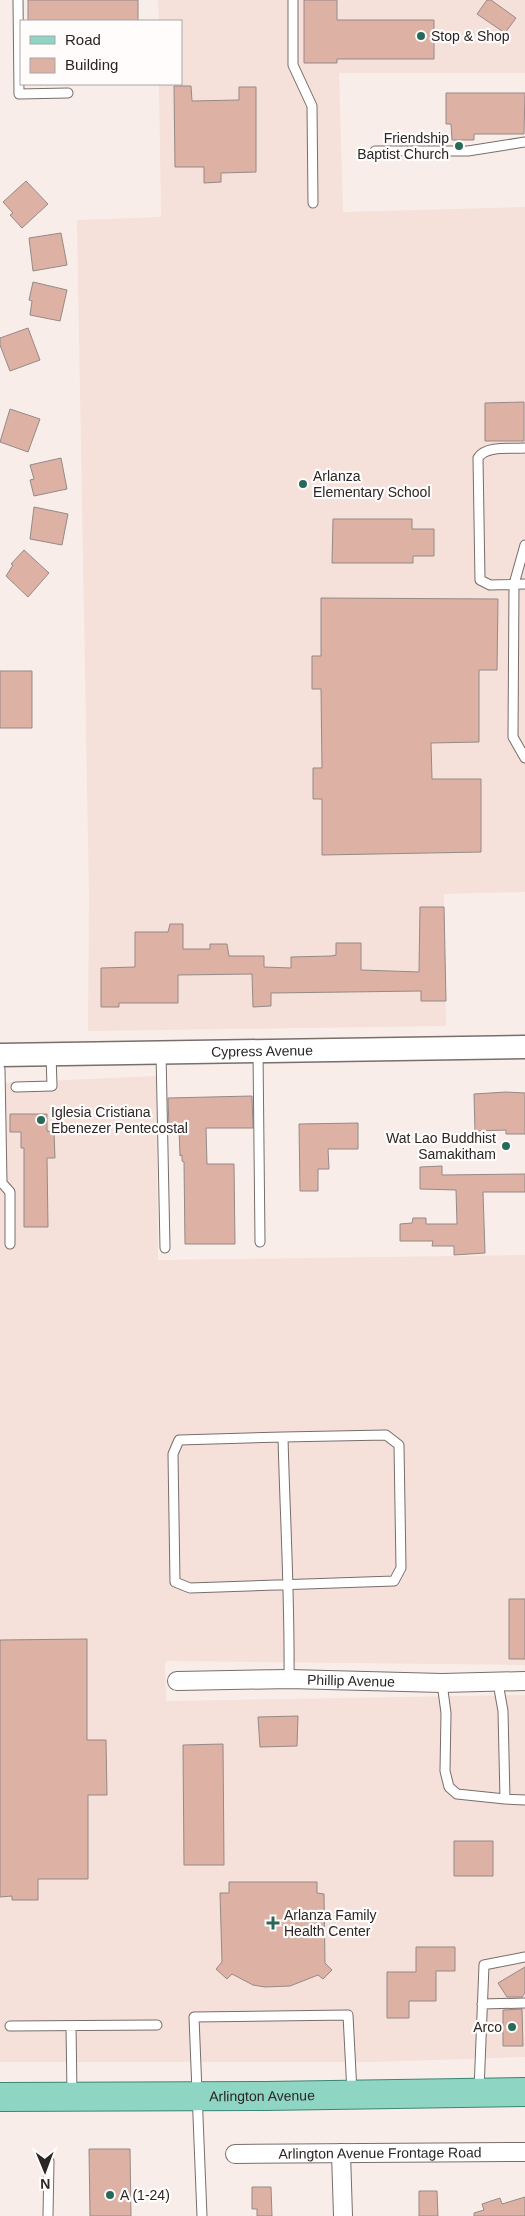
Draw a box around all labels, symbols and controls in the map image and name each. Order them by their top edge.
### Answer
legend [20,20,182,85]
place label: Stop & Shop [431,28,510,44]
marker: Stop & Shop [415,30,427,42]
text: Road [65,31,101,48]
text: Building [65,56,118,73]
place label: Friendship Baptist Church [357,130,449,162]
marker: Friendship Baptist Church [453,140,465,152]
place label: Arlanza Elementary School [313,468,431,500]
marker: Arlanza Elementary School [297,478,309,490]
street label: Cypress Avenue [211,1042,313,1060]
place label: Iglesia Cristiana Ebenezer Pentecostal [51,1104,188,1136]
marker: Iglesia Cristiana Ebenezer Pentecostal [35,1114,47,1126]
place label: Wat Lao Buddhist Samakitham [386,1130,496,1162]
marker: Wat Lao Buddhist Samakitham [500,1140,512,1152]
street label: Phillip Avenue [307,1671,395,1690]
place label: Arlanza Family Health Center [284,1907,377,1939]
marker: Arlanza Family Health Center [266,1916,280,1930]
place label: Arco [473,2019,502,2035]
marker: Arco [506,2021,518,2033]
street label: Arlington Avenue [209,2087,315,2104]
street label: Arlington Avenue Frontage Road [278,2144,482,2162]
north arrow [20,2146,70,2196]
text: N [40,2176,50,2192]
place label: A (1-24) [120,2187,170,2203]
marker: A (1-24) [104,2189,116,2201]

